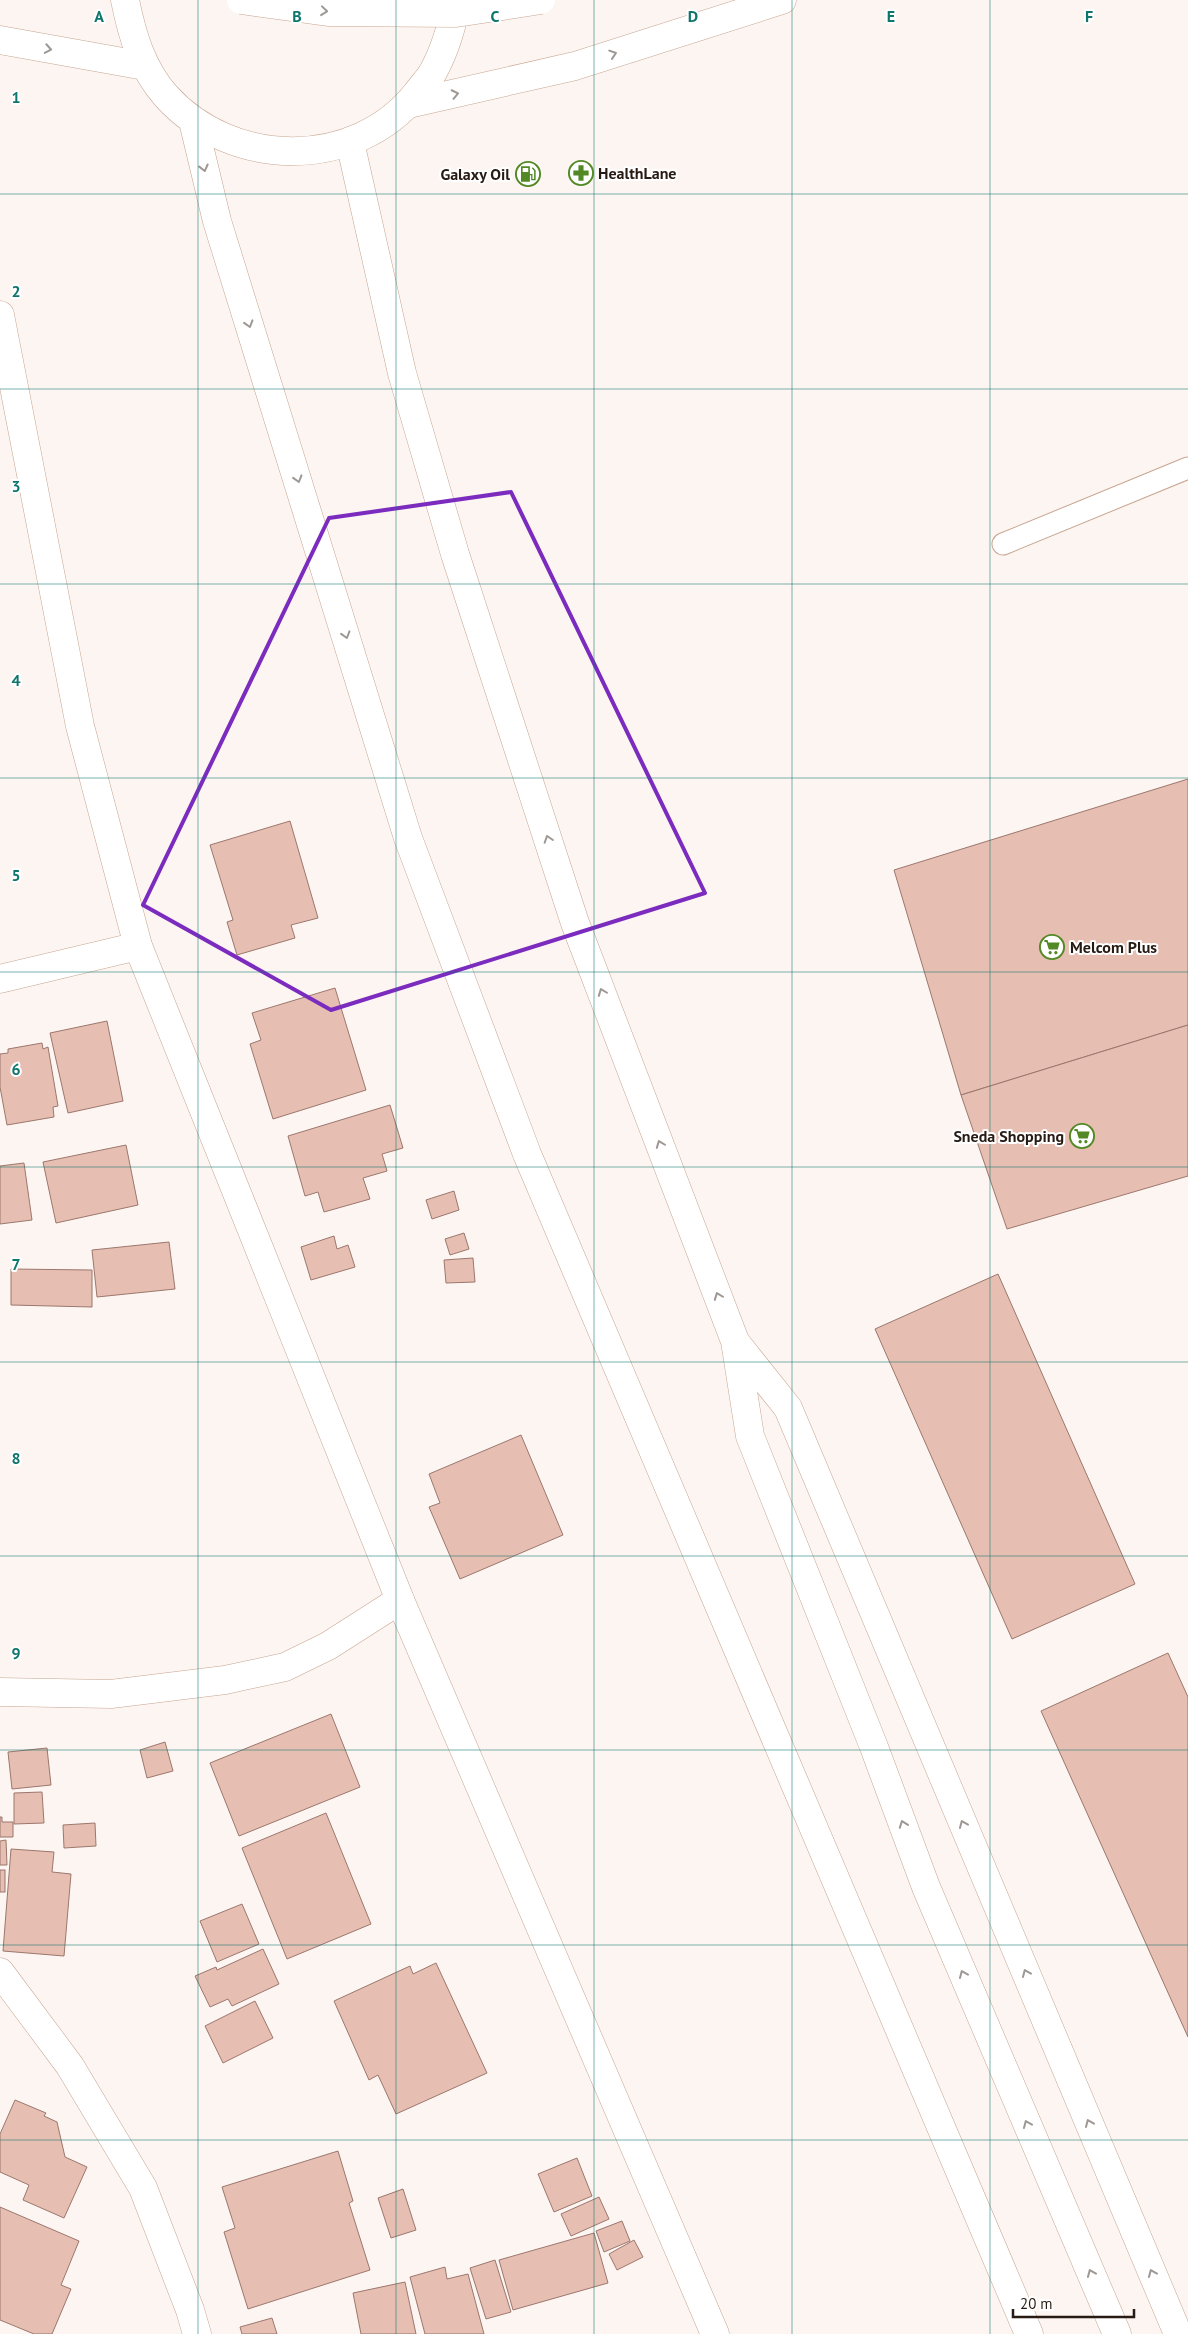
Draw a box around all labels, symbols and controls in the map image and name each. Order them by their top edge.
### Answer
one-way arrow [321,5,329,16]
text: A [94,6,104,26]
text: B [292,6,302,26]
text: C [491,6,500,26]
text: D [688,6,698,26]
text: E [887,6,895,26]
text: F [1085,6,1093,26]
one-way arrow [44,43,52,53]
one-way arrow [608,50,616,60]
text: 1 [11,87,21,107]
one-way arrow [451,89,460,100]
pharmacy icon: HealthLane [568,160,594,186]
fuel station icon: Galaxy Oil [515,161,541,187]
place label: HealthLane [598,163,677,183]
one-way arrow [198,164,209,173]
place label: Galaxy Oil [440,164,510,184]
text: 2 [11,281,21,301]
one-way arrow [244,319,254,328]
one-way arrow [292,475,302,483]
text: 3 [11,476,21,496]
one-way arrow [340,630,350,638]
text: 4 [11,670,21,690]
one-way arrow [543,835,553,844]
text: 5 [11,865,21,885]
supermarket icon: Melcom Plus [1039,934,1065,960]
place label: Melcom Plus [1070,937,1157,957]
one-way arrow [597,989,607,997]
text: 6 [11,1059,21,1079]
supermarket icon: Sneda Shopping [1069,1123,1095,1149]
place label: Sneda Shopping [953,1126,1064,1146]
one-way arrow [656,1140,666,1149]
text: 7 [11,1254,21,1274]
one-way arrow [714,1292,724,1301]
text: 8 [11,1448,21,1468]
text: 9 [11,1643,21,1663]
one-way arrow [899,1820,909,1828]
one-way arrow [959,1820,969,1829]
one-way arrow [1022,1969,1033,1978]
one-way arrow [959,1970,970,1979]
one-way arrow [1085,2119,1096,2128]
one-way arrow [1023,2120,1034,2129]
one-way arrow [1087,2269,1098,2278]
one-way arrow [1148,2269,1159,2278]
scale bar [1013,2286,1134,2318]
text: 20 m [1020,2294,1053,2313]

